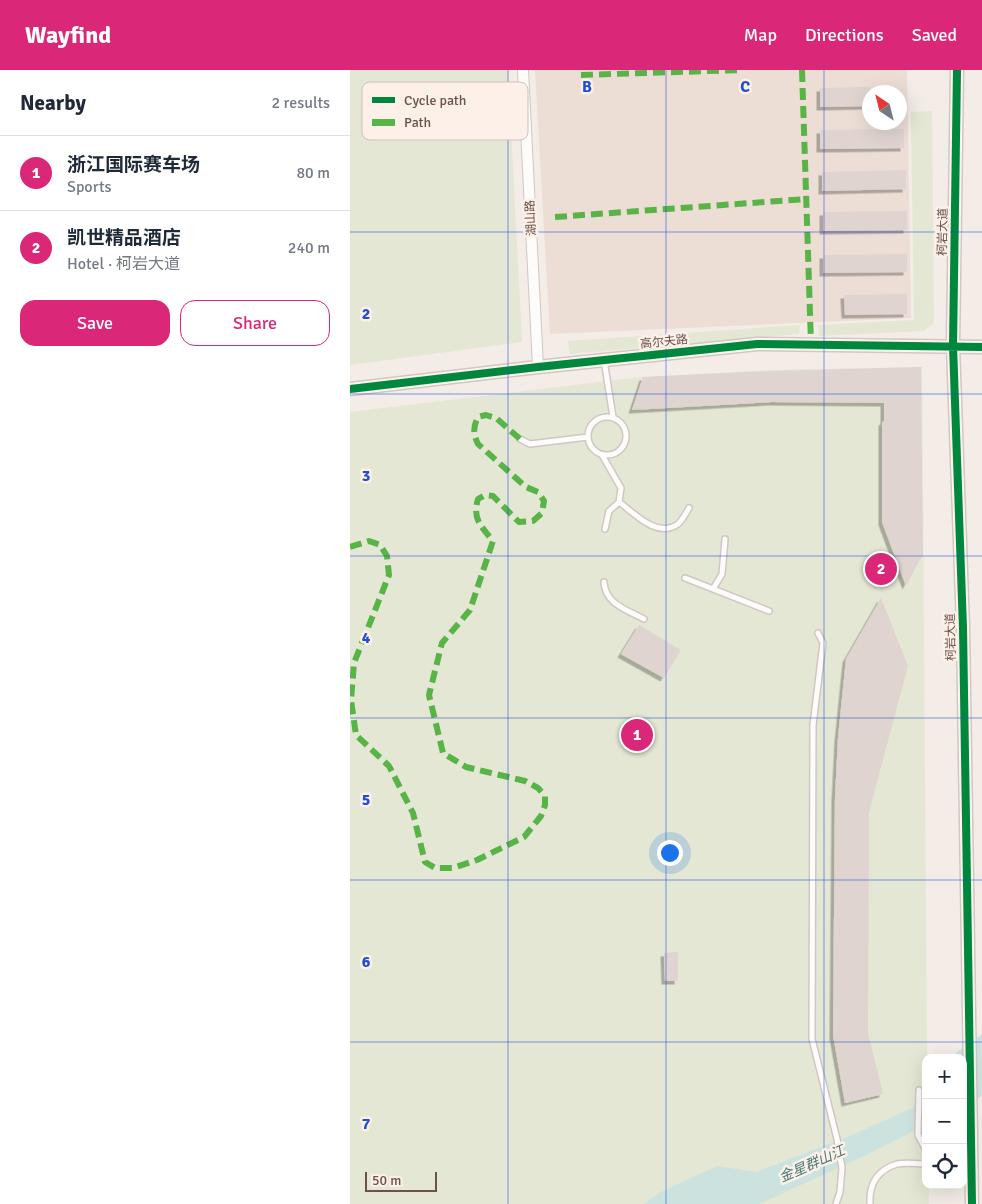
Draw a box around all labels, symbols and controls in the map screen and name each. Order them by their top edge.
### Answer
text: Wayfind [25,20,111,50]
text: Map [744,24,777,46]
text: Directions [805,24,884,46]
text: Saved [912,24,957,46]
text: B [582,77,592,97]
text: C [740,77,750,97]
legend [362,82,528,140]
north arrow [862,85,907,130]
text: Nearby [20,90,86,116]
text: Cycle path [404,92,466,109]
text: 2 results [271,93,330,113]
text: Path [404,114,431,131]
text: 浙江国际赛车场 [67,153,200,177]
text: 1 [32,163,40,183]
text: 80 m [296,163,330,183]
text: Sports [67,177,112,197]
street label: 湖山路 [523,200,539,236]
street label: 柯岩大道 [935,208,951,256]
text: 凯世精品酒店 [67,226,181,250]
text: 2 [32,238,40,258]
text: 240 m [288,238,330,258]
text: Hotel · 柯岩大道 [67,254,180,274]
button: Save [20,300,170,346]
button: Share [180,300,330,346]
text: 2 [362,304,370,324]
street label: 高尔夫路 [639,332,689,352]
text: 3 [362,466,370,486]
pin: 2 [865,550,897,588]
street label: 柯岩大道 [943,613,959,661]
text: 4 [362,628,371,648]
pin: 1 [621,716,653,754]
text: 5 [362,790,370,810]
your location [657,840,683,866]
text: 6 [362,952,371,972]
map controls [922,1054,967,1189]
button: + [922,1054,967,1099]
button: − [922,1099,967,1144]
text: 7 [362,1114,371,1134]
water label: 金星群山江 [777,1141,849,1186]
button: locate [922,1144,967,1189]
scale bar [365,1169,438,1192]
text: 50 m [372,1172,401,1189]

